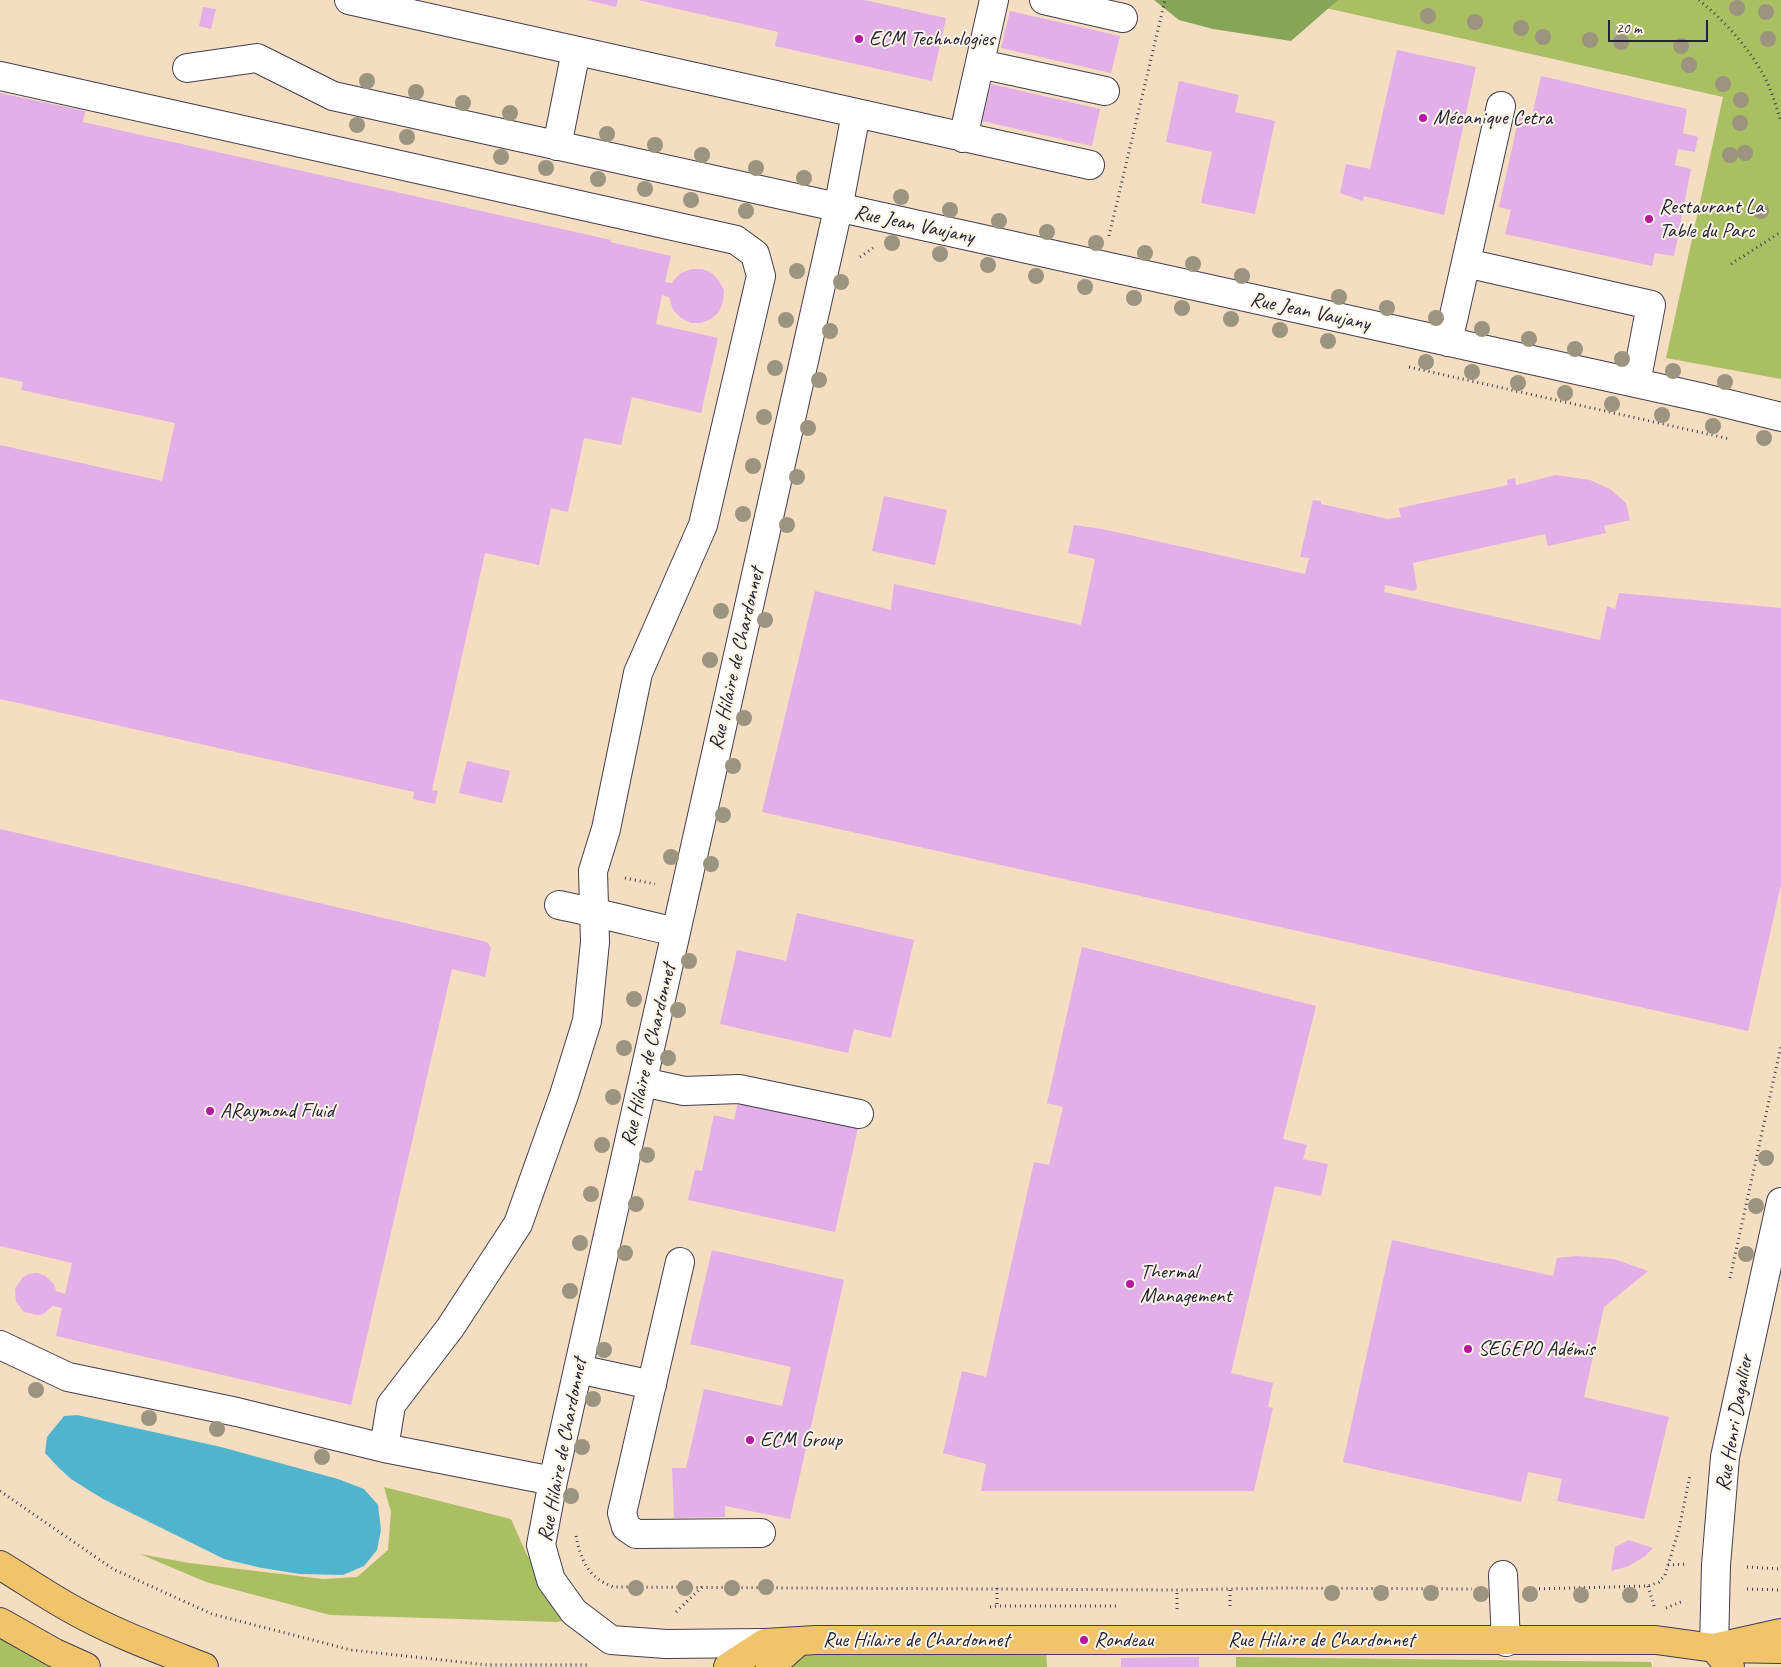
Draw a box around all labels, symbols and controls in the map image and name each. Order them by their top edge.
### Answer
scale bar [1611,10,1711,42]
text: 20 m [1616,19,1642,38]
place label: ECM Technologies [869,26,995,52]
marker: ECM Technologies [853,33,865,45]
place label: Mécanique Cetra [1433,105,1552,131]
marker: Mécanique Cetra [1417,112,1429,124]
place label: Restaurant La Table du Parc [1659,194,1764,244]
street label: Rue Jean Vaujany [852,200,976,250]
marker: Restaurant La Table du Parc [1643,213,1655,225]
street label: Rue Jean Vaujany [1248,287,1372,337]
street label: Rue Hilaire de Chardonnet [704,565,770,753]
street label: Rue Hilaire de Chardonnet [616,961,682,1149]
place label: ARaymond Fluid [220,1098,334,1124]
marker: ARaymond Fluid [204,1105,216,1117]
place label: Thermal Management [1140,1259,1231,1309]
marker: Thermal Management [1124,1278,1136,1290]
place label: SEGEPO Adémis [1478,1336,1595,1362]
marker: SEGEPO Adémis [1462,1343,1474,1355]
street label: Rue Henri Dagallier [1711,1353,1759,1493]
street label: Rue Hilaire de Chardonnet [533,1356,593,1544]
place label: ECM Group [760,1427,842,1453]
marker: ECM Group [744,1434,756,1446]
street label: Rue Hilaire de Chardonnet [823,1627,1009,1653]
place label: Rondeau [1094,1627,1153,1653]
street label: Rue Hilaire de Chardonnet [1228,1627,1414,1653]
marker: Rondeau [1078,1634,1090,1646]

